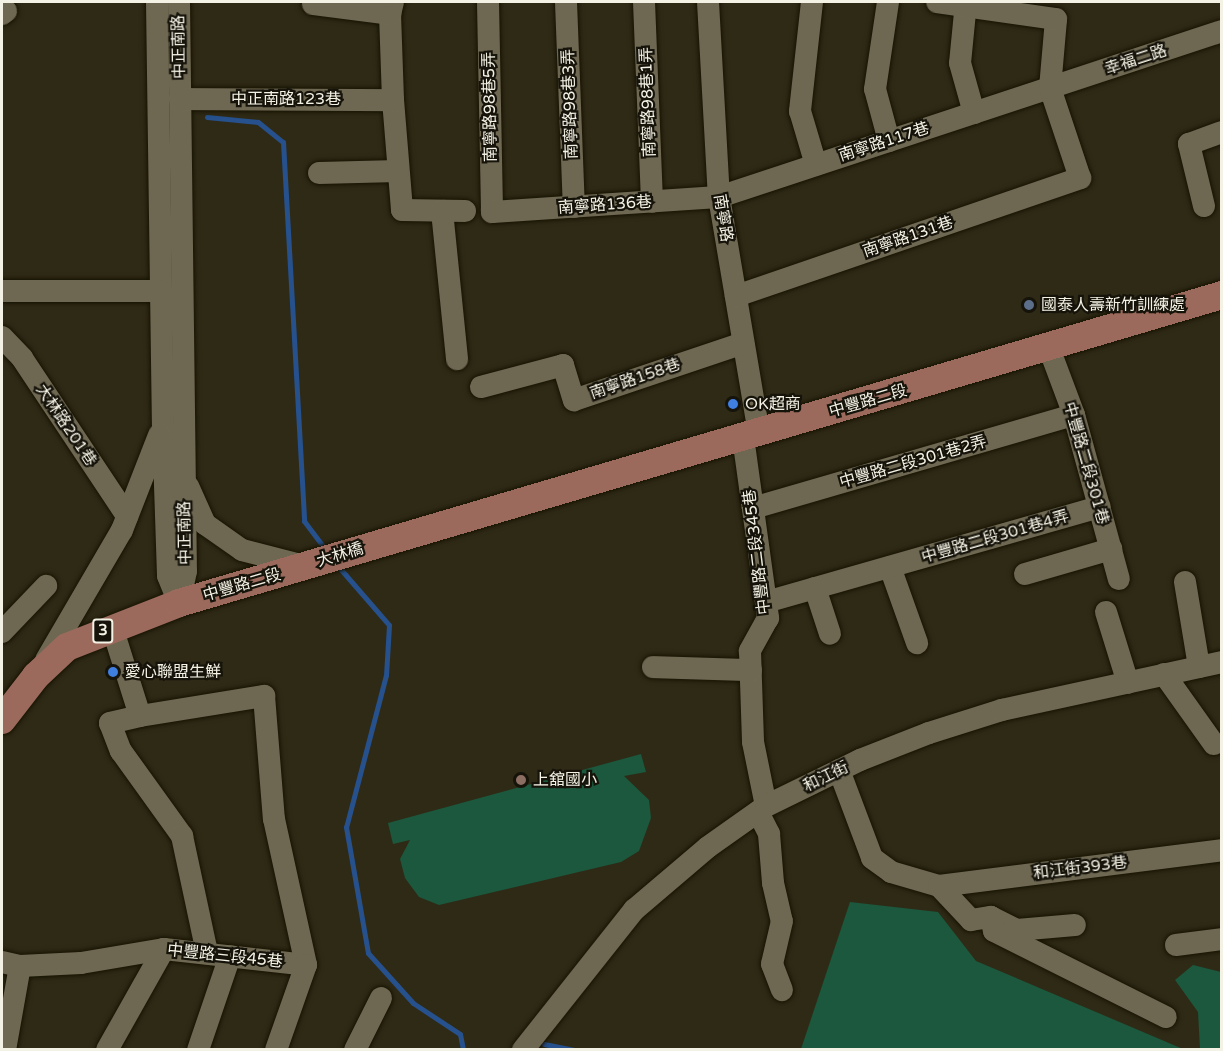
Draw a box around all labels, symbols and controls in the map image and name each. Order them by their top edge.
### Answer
street label: 中正南路 [169,15,189,79]
street label: 幸福二路 [1103,41,1169,79]
street label: 南寧路98巷1弄 [636,47,660,157]
street label: 南寧路98巷3弄 [558,49,582,159]
street label: 南寧路98巷5弄 [479,52,501,162]
street label: 中正南路123巷 [231,89,341,109]
street label: 南寧路117巷 [836,118,932,166]
street label: 南寧路136巷 [557,192,653,218]
street label: 南寧路 [710,193,736,243]
street label: 南寧路131巷 [860,213,956,261]
place label: 國泰人壽新竹訓練處 [1041,295,1185,315]
marker: 國泰人壽新竹訓練處 [1022,298,1036,312]
street label: 南寧路158巷 [587,355,683,403]
street label: 大林路201巷 [32,381,100,469]
street label: 中豐路二段 [827,381,909,421]
place label: OK超商 [745,394,801,414]
marker: OK超商 [726,397,740,411]
street label: 中豐路二段301巷 [1059,400,1113,526]
street label: 中豐路二段301巷2弄 [837,432,989,492]
street label: 中豐路二段345巷 [740,488,774,616]
street label: 中正南路 [175,501,195,565]
street label: 中豐路二段301巷4弄 [919,507,1071,567]
street label: 大林橋 [314,539,366,571]
street label: 中豐路二段 [201,565,283,605]
road number: 3 [91,619,115,643]
place label: 愛心聯盟生鮮 [125,662,221,682]
marker: 愛心聯盟生鮮 [106,665,120,679]
street label: 和江街 [800,758,852,796]
place label: 上舘國小 [533,770,597,790]
marker: 上舘國小 [514,773,528,787]
street label: 和江街393巷 [1032,853,1128,883]
street label: 中豐路三段45巷 [166,940,284,972]

